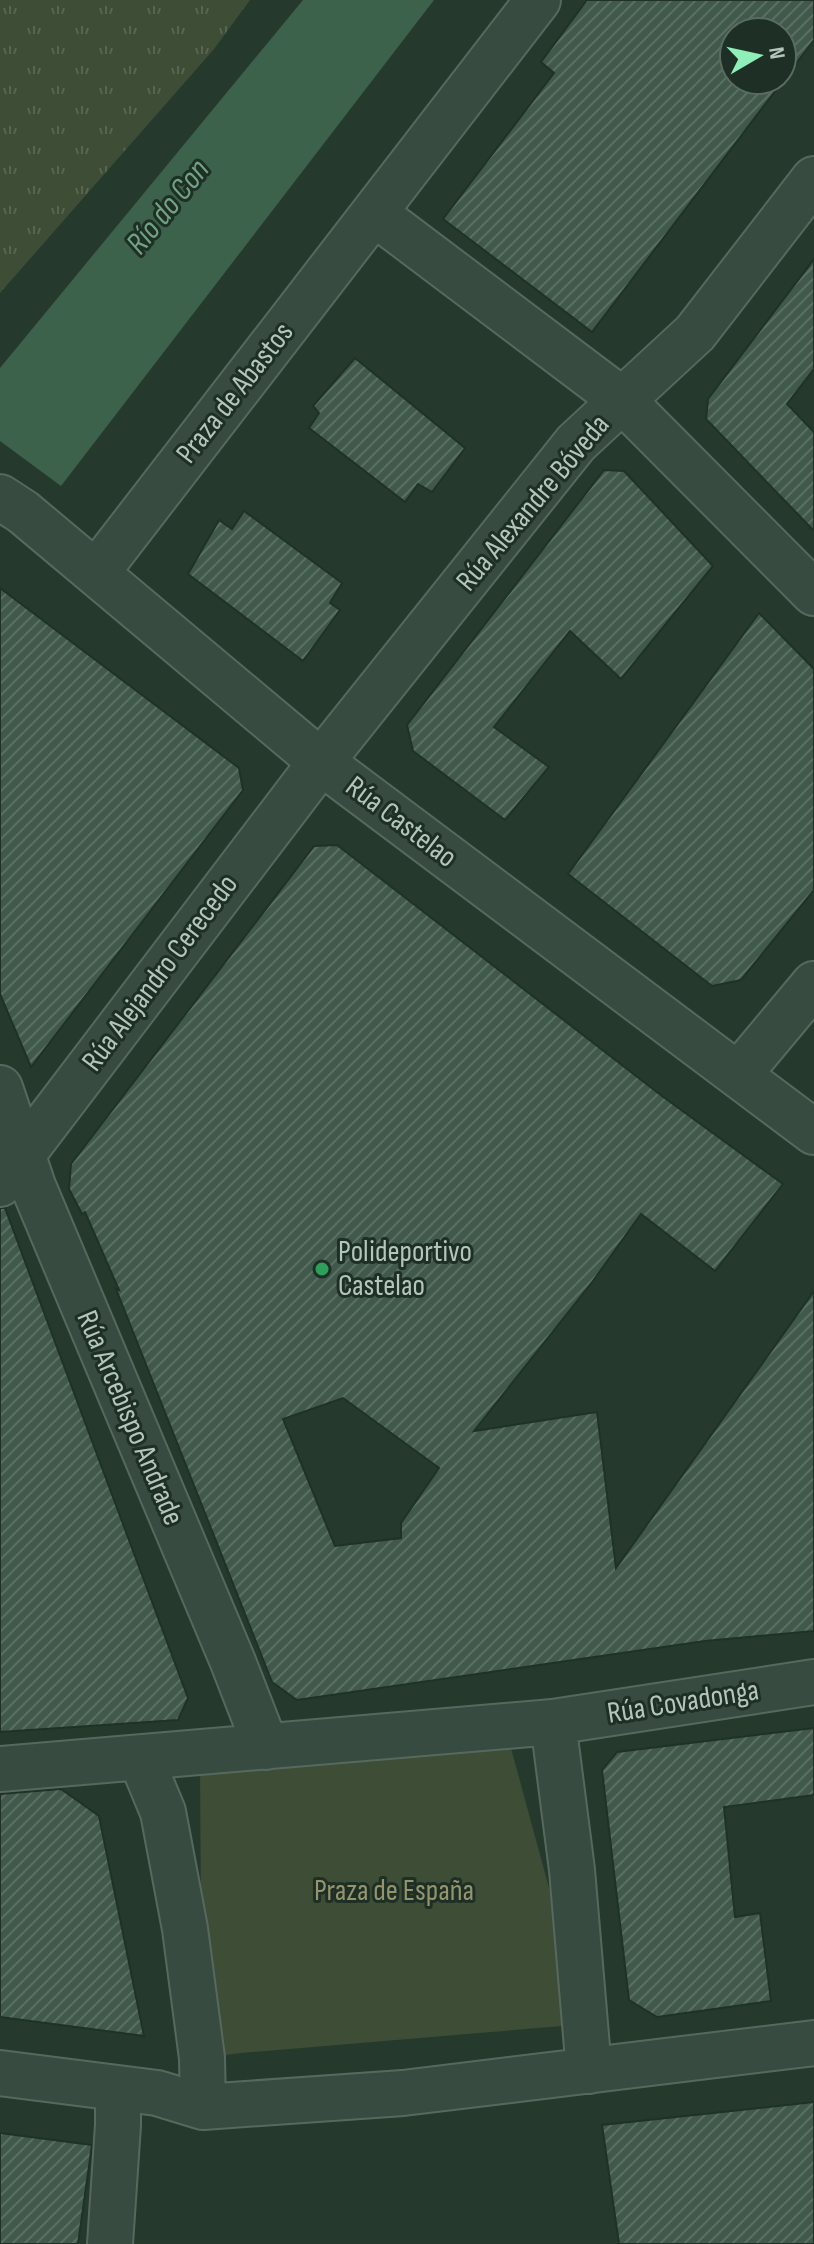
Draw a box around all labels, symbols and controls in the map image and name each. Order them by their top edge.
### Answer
north arrow [718,16,798,96]
text: N [762,45,791,61]
water label: Río do Con [118,152,218,262]
street label: Praza de Abastos [169,315,301,471]
street label: Rúa Alexandre Bóveda [449,407,617,599]
street label: Rúa Castelao [338,769,464,875]
street label: Rúa Alejandro Cerecedo [74,868,246,1078]
place label: Polideportivo Castelao [338,1234,472,1304]
marker: Polideportivo Castelao [313,1260,331,1278]
street label: Rúa Arcebispo Andrade [69,1305,191,1531]
street label: Rúa Covadonga [605,1672,761,1732]
park label: Praza de España [314,1873,474,1909]

